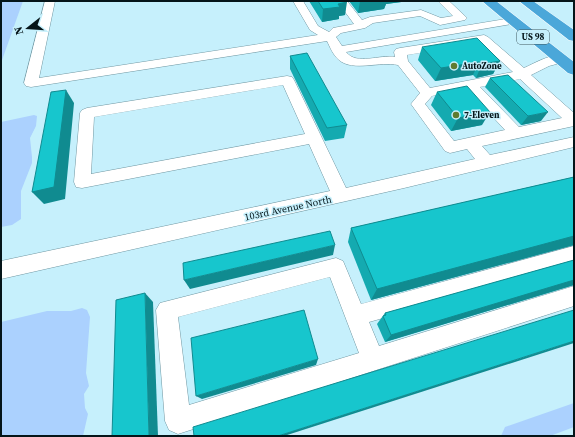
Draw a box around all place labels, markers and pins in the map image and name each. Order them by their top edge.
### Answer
place label: AutoZone [462,60,502,72]
marker: AutoZone [449,61,459,71]
place label: 7-Eleven [464,109,500,121]
marker: 7-Eleven [451,110,461,120]

